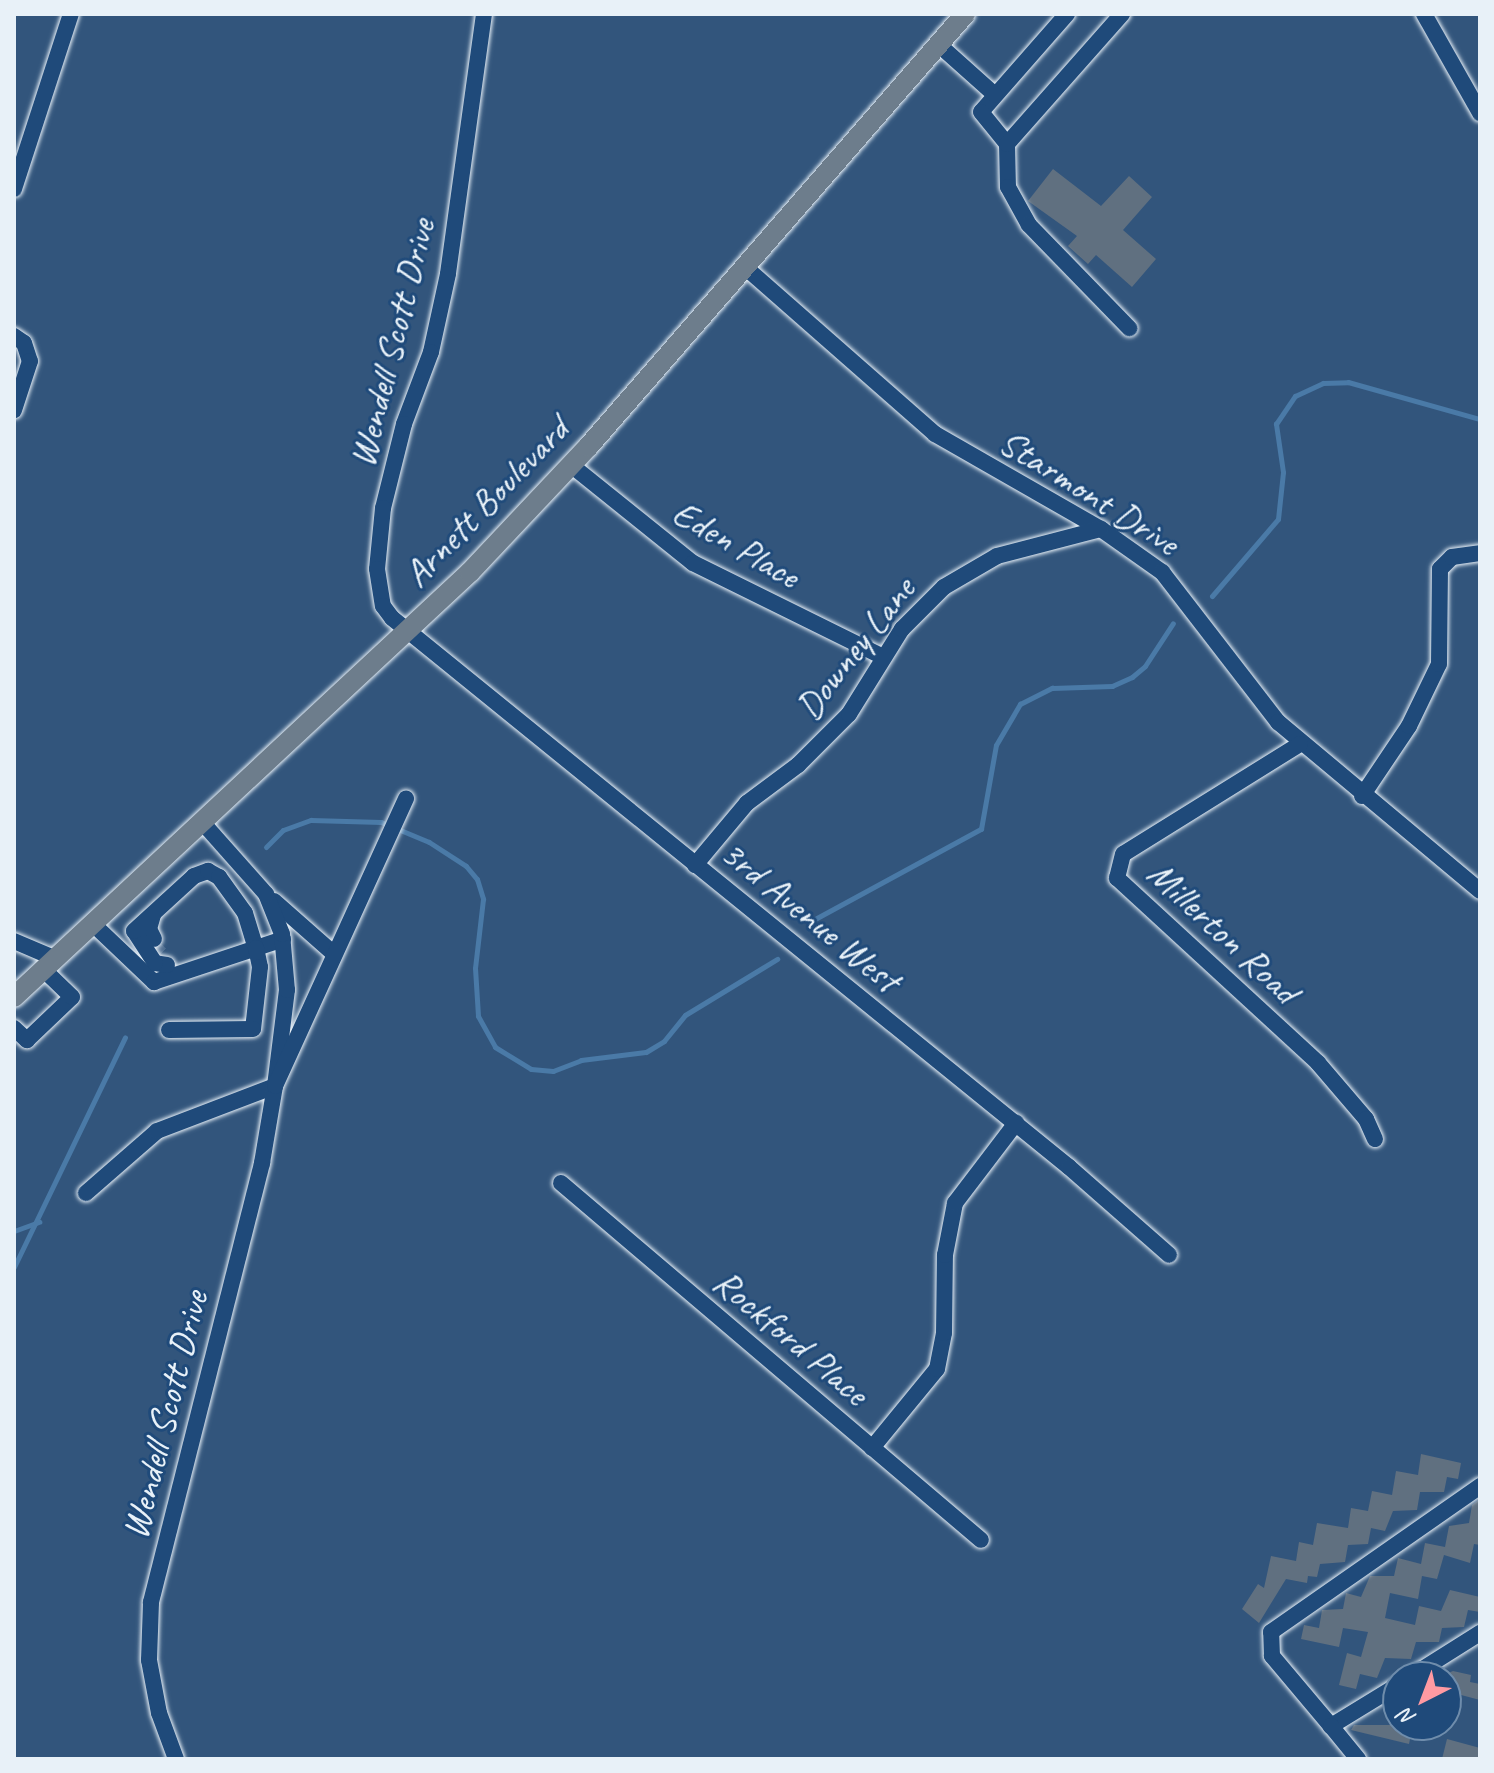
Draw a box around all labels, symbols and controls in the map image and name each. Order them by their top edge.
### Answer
street label: Wendell Scott Drive [339,214,445,472]
street label: Arnett Boulevard [393,407,579,597]
street label: Starmont Drive [990,419,1188,565]
street label: Eden Place [664,489,808,599]
street label: Downey Lane [785,567,925,729]
street label: 3rd Avenue West [711,830,909,1002]
street label: Millerton Road [1138,851,1308,1013]
street label: Rockford Place [704,1259,878,1415]
street label: Wendell Scott Drive [112,1286,218,1544]
north arrow [1382,1661,1462,1741]
text: N [1393,1702,1422,1732]

